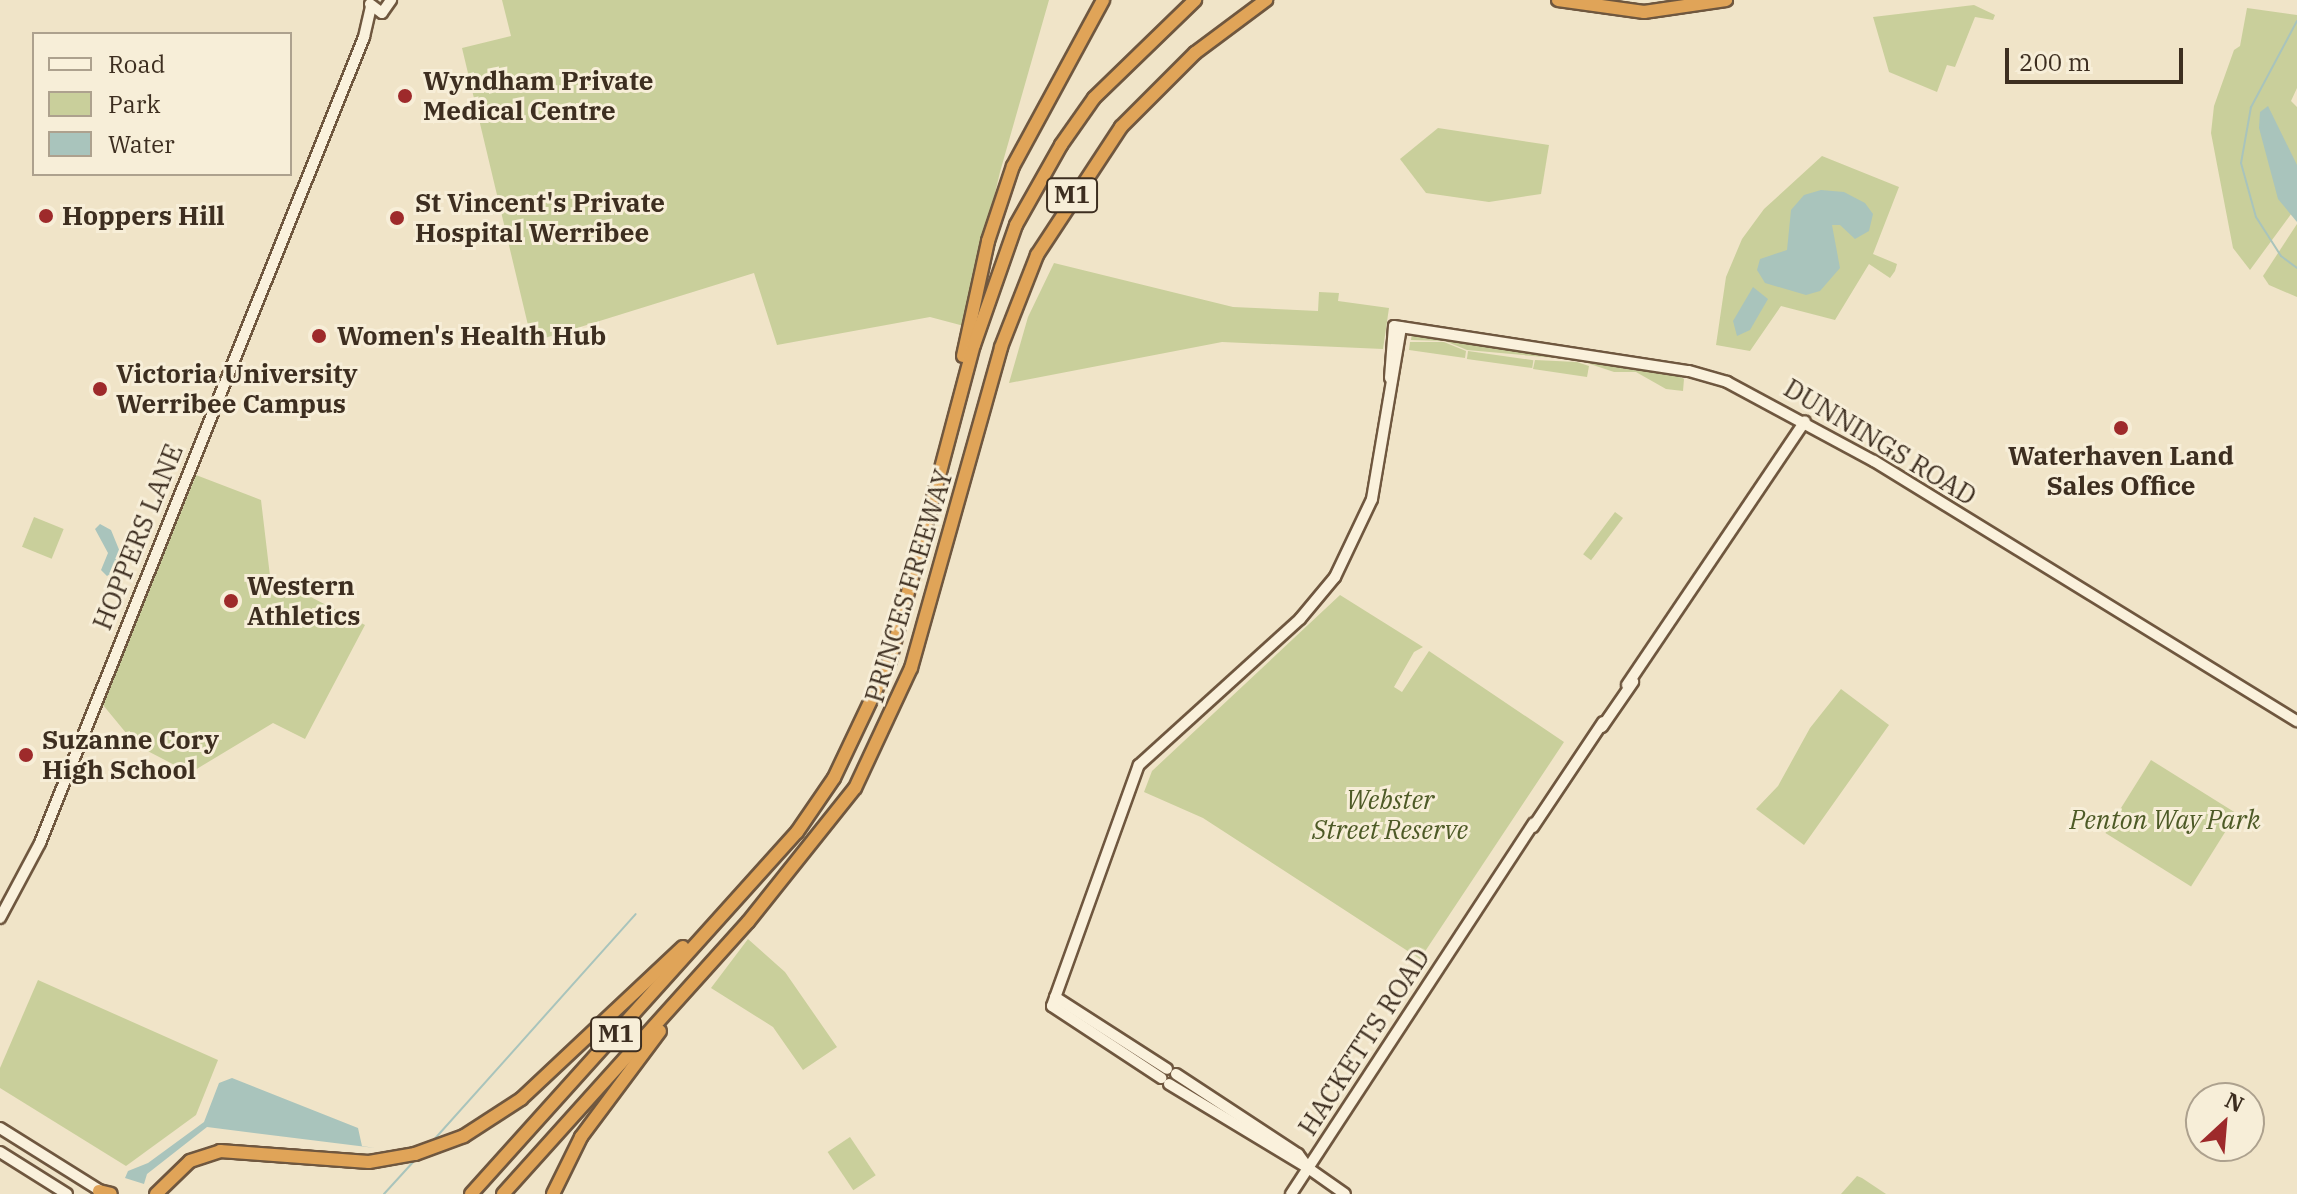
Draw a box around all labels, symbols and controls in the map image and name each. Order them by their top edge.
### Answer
legend [32,32,292,176]
scale bar [2009,32,2187,82]
text: 200 m [2019,46,2091,78]
text: Road [108,48,165,80]
place label: Wyndham Private Medical Centre [423,65,654,126]
marker: Wyndham Private Medical Centre [394,85,416,107]
text: Park [108,88,160,120]
text: Water [108,128,175,160]
road number: M1 [1046,175,1098,215]
place label: St Vincent's Private Hospital Werribee [415,187,665,248]
place label: Hoppers Hill [62,200,225,232]
marker: Hoppers Hill [37,207,55,225]
marker: St Vincent's Private Hospital Werribee [386,207,408,229]
place label: Women's Health Hub [337,320,606,352]
marker: Women's Health Hub [308,325,330,347]
place label: Victoria University Werribee Campus [116,358,358,420]
street label: DUNNINGS ROAD [1778,372,1982,512]
marker: Victoria University Werribee Campus [91,380,109,398]
marker: Waterhaven Land Sales Office [2112,419,2130,437]
street label: HOPPERS LANE [87,440,189,634]
place label: Waterhaven Land Sales Office [2008,440,2234,502]
street label: PRINCES FREEWAY [859,466,959,706]
place label: Western Athletics [247,570,360,632]
marker: Western Athletics [222,592,240,610]
place label: Suzanne Cory High School [42,724,219,786]
marker: Suzanne Cory High School [17,746,35,764]
park label: Webster Street Reserve [1312,784,1468,846]
park label: Penton Way Park [2069,804,2261,836]
street label: HACKETTS ROAD [1292,943,1436,1141]
road number: M1 [590,1014,642,1054]
north arrow [2185,1082,2265,1162]
text: N [2221,1085,2249,1119]

